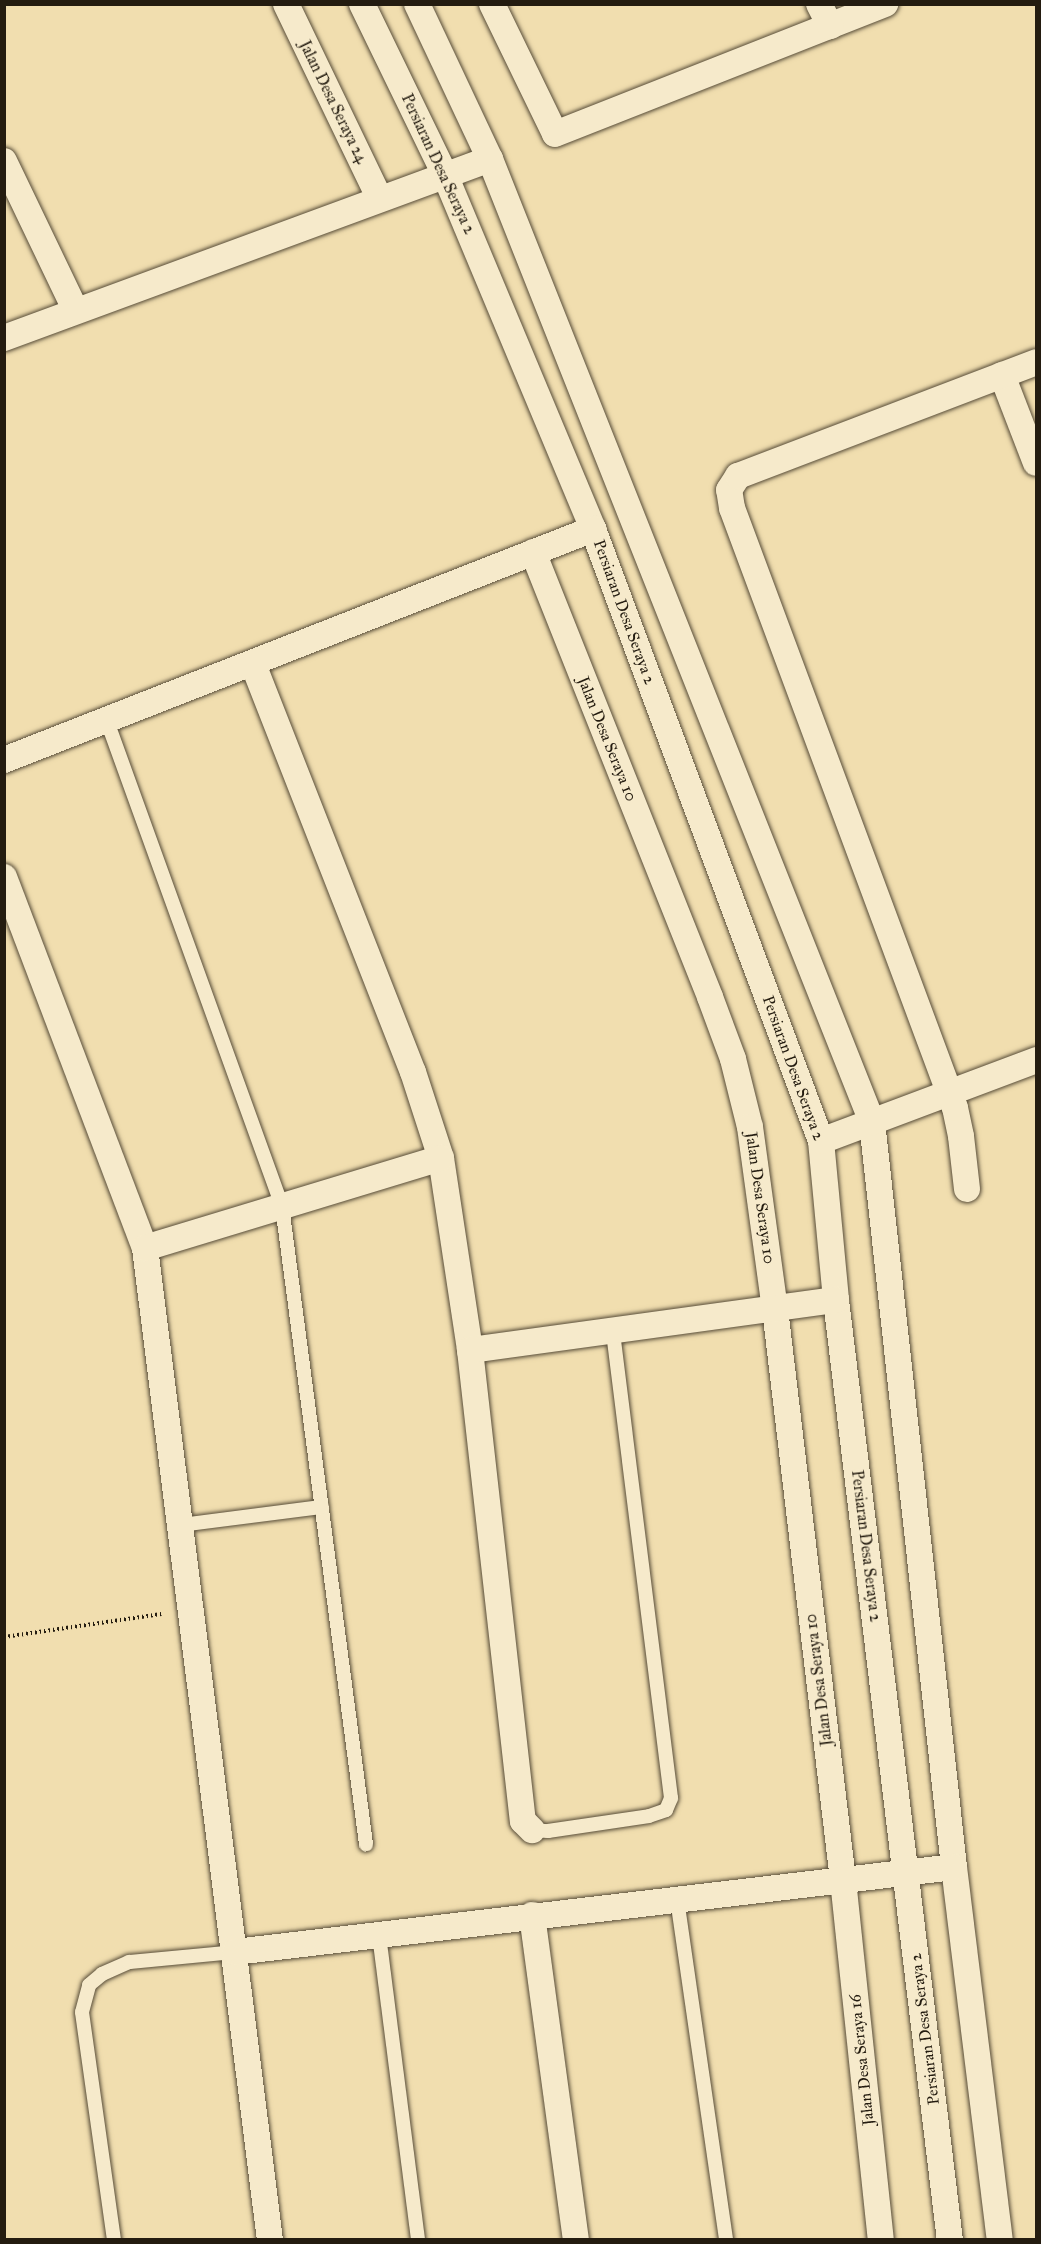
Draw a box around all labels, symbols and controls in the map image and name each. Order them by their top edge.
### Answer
street label: Jalan Desa Seraya 24 [295,37,371,167]
street label: Persiaran Desa Seraya 2 [397,91,479,237]
street label: Persiaran Desa Seraya 2 [589,537,659,687]
street label: Jalan Desa Seraya 10 [573,674,641,804]
street label: Persiaran Desa Seraya 2 [758,993,828,1143]
street label: Jalan Desa Seraya 10 [741,1131,779,1265]
street label: Persiaran Desa Seraya 2 [847,1469,885,1623]
street label: Jalan Desa Seraya 10 [801,1613,837,1747]
street label: Persiaran Desa Seraya 2 [906,1952,944,2106]
street label: Jalan Desa Seraya 16 [846,1993,878,2127]

